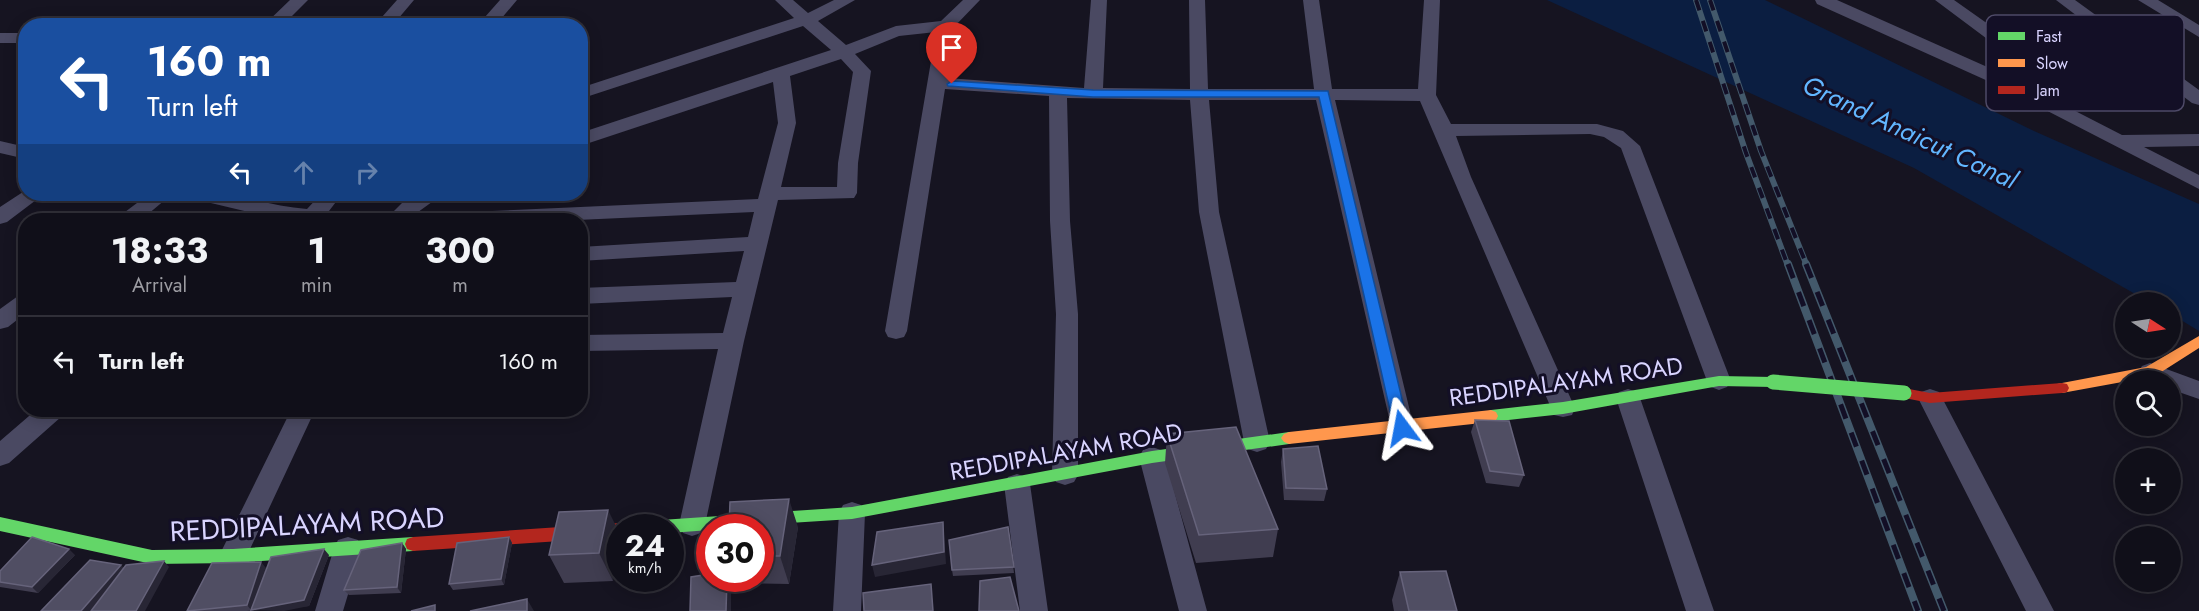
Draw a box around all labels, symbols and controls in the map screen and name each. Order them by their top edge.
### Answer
legend [1986,15,2184,111]
pin [926,22,977,84]
text: Fast [2036,25,2062,48]
text: 160 m [147,31,271,92]
icon: arrive [935,31,968,64]
icon: left [48,42,126,120]
text: Slow [2036,52,2068,75]
water label: Grand Anaicut Canal [1796,66,2025,199]
text: Jam [2034,79,2060,102]
text: Turn left [147,87,237,126]
icon: left [224,156,257,189]
icon: ahead [287,156,320,189]
icon: right [350,156,383,189]
text: 18:33 [111,224,208,276]
text: 1 [307,224,326,276]
text: 300 [425,224,495,276]
text: Arrival [132,271,187,300]
text: min [301,271,332,300]
text: m [452,271,468,300]
north arrow [2115,292,2181,358]
map controls [2115,292,2181,592]
icon: left [48,345,81,378]
text: Turn left [99,345,184,377]
text: 160 m [498,345,558,377]
street label: REDDIPALAYAM ROAD [1447,348,1685,415]
button: search [2115,370,2181,436]
position arrow [1370,396,1434,460]
street label: REDDIPALAYAM ROAD [947,414,1185,489]
button: + [2115,448,2181,514]
street label: REDDIPALAYAM ROAD [169,497,445,552]
speed limit sign: 30 [696,514,774,592]
text: 24 [625,524,665,567]
button: − [2115,526,2181,592]
text: km/h [628,557,662,579]

